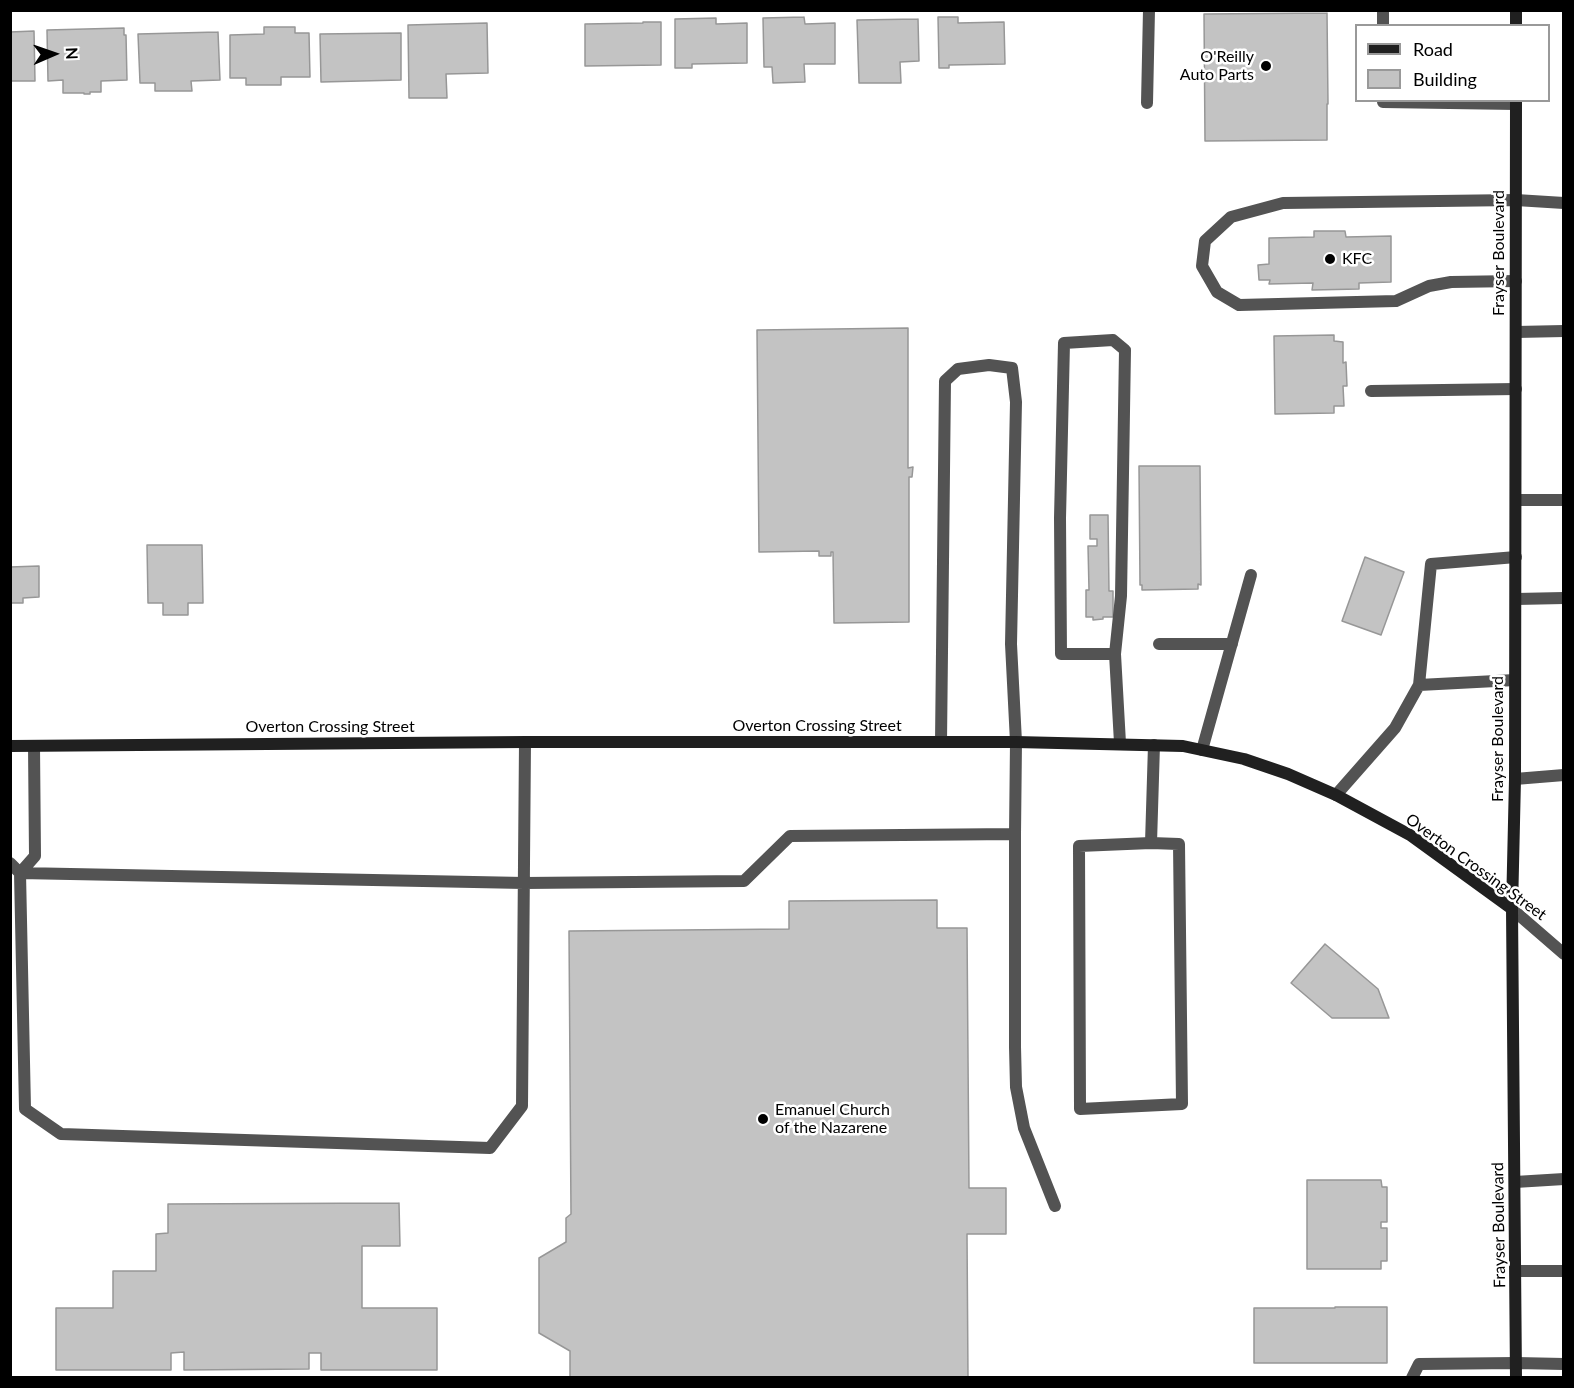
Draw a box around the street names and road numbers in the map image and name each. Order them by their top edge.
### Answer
street label: Frayser Boulevard [1489,190,1509,316]
street label: Frayser Boulevard [1488,676,1508,802]
street label: Overton Crossing Street [732,716,902,736]
street label: Overton Crossing Street [245,717,415,737]
street label: Overton Crossing Street [1402,809,1550,925]
street label: Frayser Boulevard [1488,1162,1510,1288]

